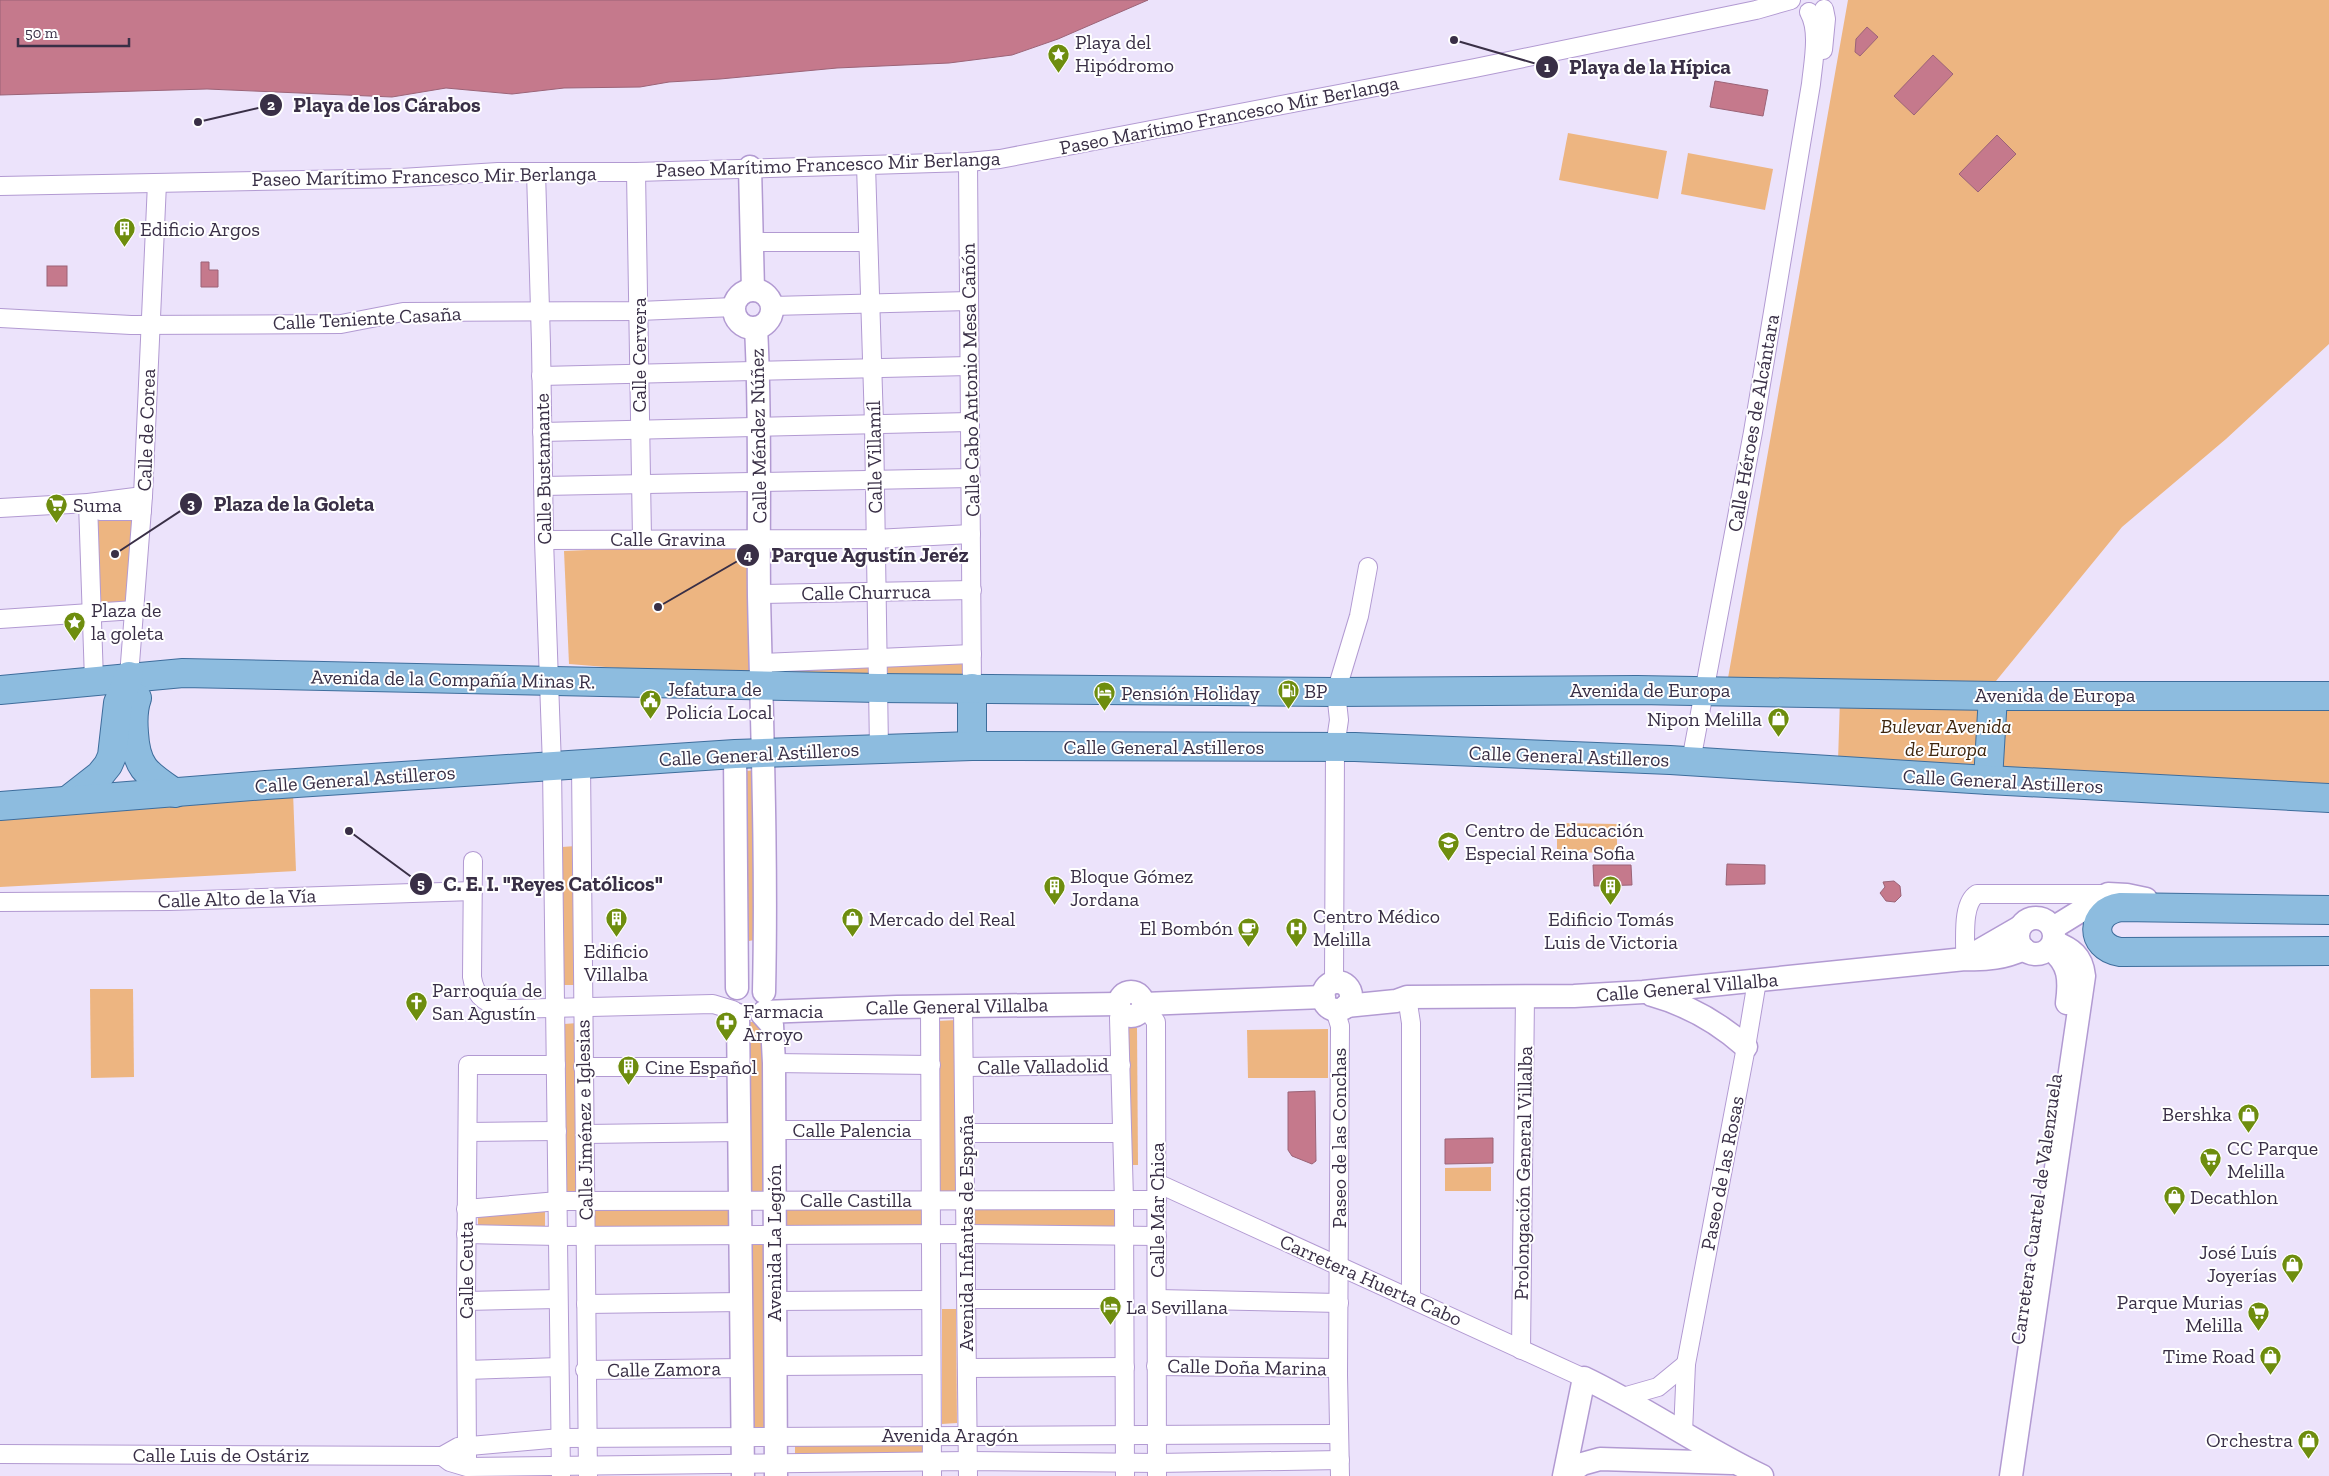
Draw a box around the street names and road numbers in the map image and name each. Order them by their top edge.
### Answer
street label: Paseo Marítimo Francesco Mir Berlanga [1057,70,1401,160]
street label: Paseo Marítimo Francesco Mir Berlanga [655,146,1001,182]
street label: Paseo Marítimo Francesco Mir Berlanga [251,161,597,191]
street label: Calle Cabo Antonio Mesa Cañón [956,242,984,517]
street label: Calle Cervera [627,297,651,413]
street label: Calle Teniente Casaña [272,301,462,335]
street label: Calle Héroes de Alcántara [1722,312,1784,534]
street label: Calle Méndez Núñez [744,348,772,524]
street label: Calle de Corea [132,368,160,492]
street label: Calle Bustamante [530,393,556,545]
street label: Calle Villamíl [861,400,887,514]
street label: Calle Gravina [610,527,726,551]
street label: Calle Churruca [801,579,931,605]
street label: Avenida de la Compañía Minas R. [311,665,595,693]
street label: Avenida de Europa [1570,678,1731,702]
street label: Avenida de Europa [1975,683,2136,707]
street label: Calle General Astilleros [1064,735,1264,759]
street label: Calle General Astilleros [658,737,860,771]
street label: Calle General Astilleros [1468,741,1670,771]
street label: Calle General Astilleros [254,760,456,798]
street label: Calle General Astilleros [1902,764,2104,798]
street label: Calle Alto de la Vía [157,883,317,913]
street label: Calle General Villalba [1595,967,1779,1007]
street label: Calle General Villalba [865,992,1049,1020]
street label: Calle Jiménez e Iglesias [570,1019,598,1221]
street label: Prolongación General Villalba [1509,1045,1537,1300]
street label: Paseo de las Conchas [1327,1048,1351,1228]
street label: Calle Valladolid [977,1053,1109,1079]
street label: Carretera Cuartel de Valenzuela [2005,1071,2067,1346]
street label: Paseo de las Rosas [1695,1094,1749,1252]
street label: Avenida Infantas de España [954,1114,978,1351]
street label: Calle Palencia [793,1118,912,1142]
street label: Calle Mar Chica [1145,1142,1169,1278]
street label: Avenida La Legión [762,1164,786,1322]
street label: Calle Castilla [800,1188,912,1212]
street label: Calle Ceuta [454,1221,478,1319]
street label: Carretera Huerta Cabo [1276,1229,1466,1331]
street label: Calle Doña Marina [1167,1354,1327,1380]
street label: Calle Zamora [607,1356,722,1382]
street label: Avenida Aragón [882,1423,1019,1447]
street label: Calle Luis de Ostáriz [133,1443,309,1467]

